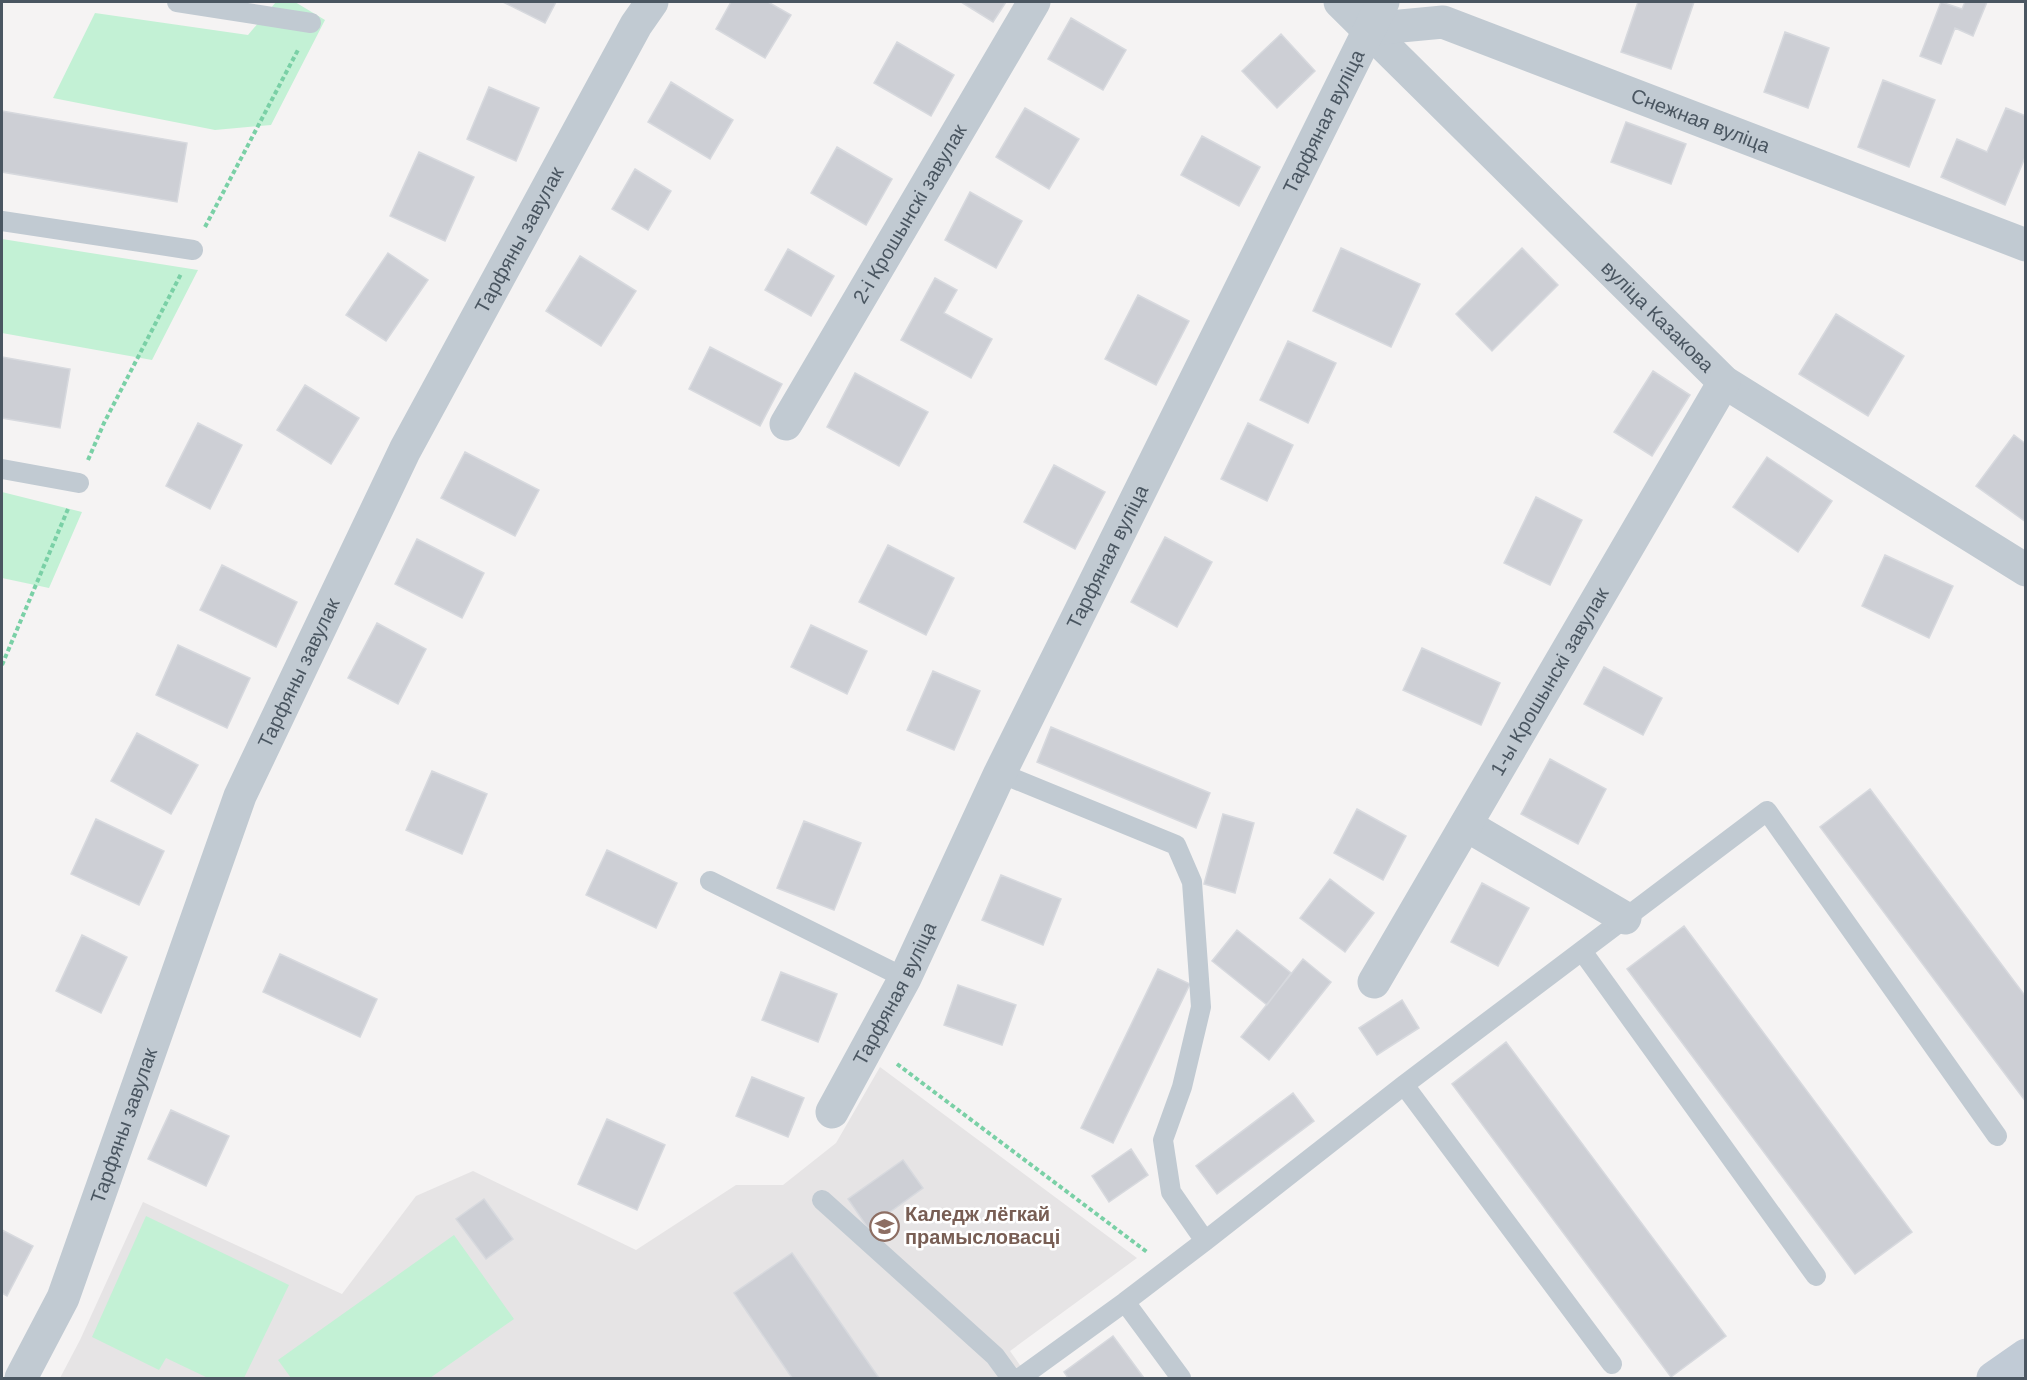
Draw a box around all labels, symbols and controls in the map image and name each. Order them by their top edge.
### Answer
street label: Тарфяная вуліца [1279,45,1369,197]
street label: Снежная вуліца [1628,84,1774,157]
street label: 2-і Крошынскі завулак [849,120,971,307]
street label: Тарфяны завулак [471,163,568,317]
street label: вуліца Казакова [1597,256,1719,377]
street label: Тарфяная вуліца [1062,480,1153,632]
street label: 1-ы Крошынскі завулак [1486,583,1613,779]
street label: Тарфяны завулак [254,594,344,751]
street label: Тарфяная вуліца [849,918,941,1069]
street label: Тарфяны завулак [86,1045,161,1206]
place label: Каледж лёгкай прамысловасці [905,1203,1060,1248]
school or university icon: Каледж лёгкай прамысловасці [868,1210,900,1242]

